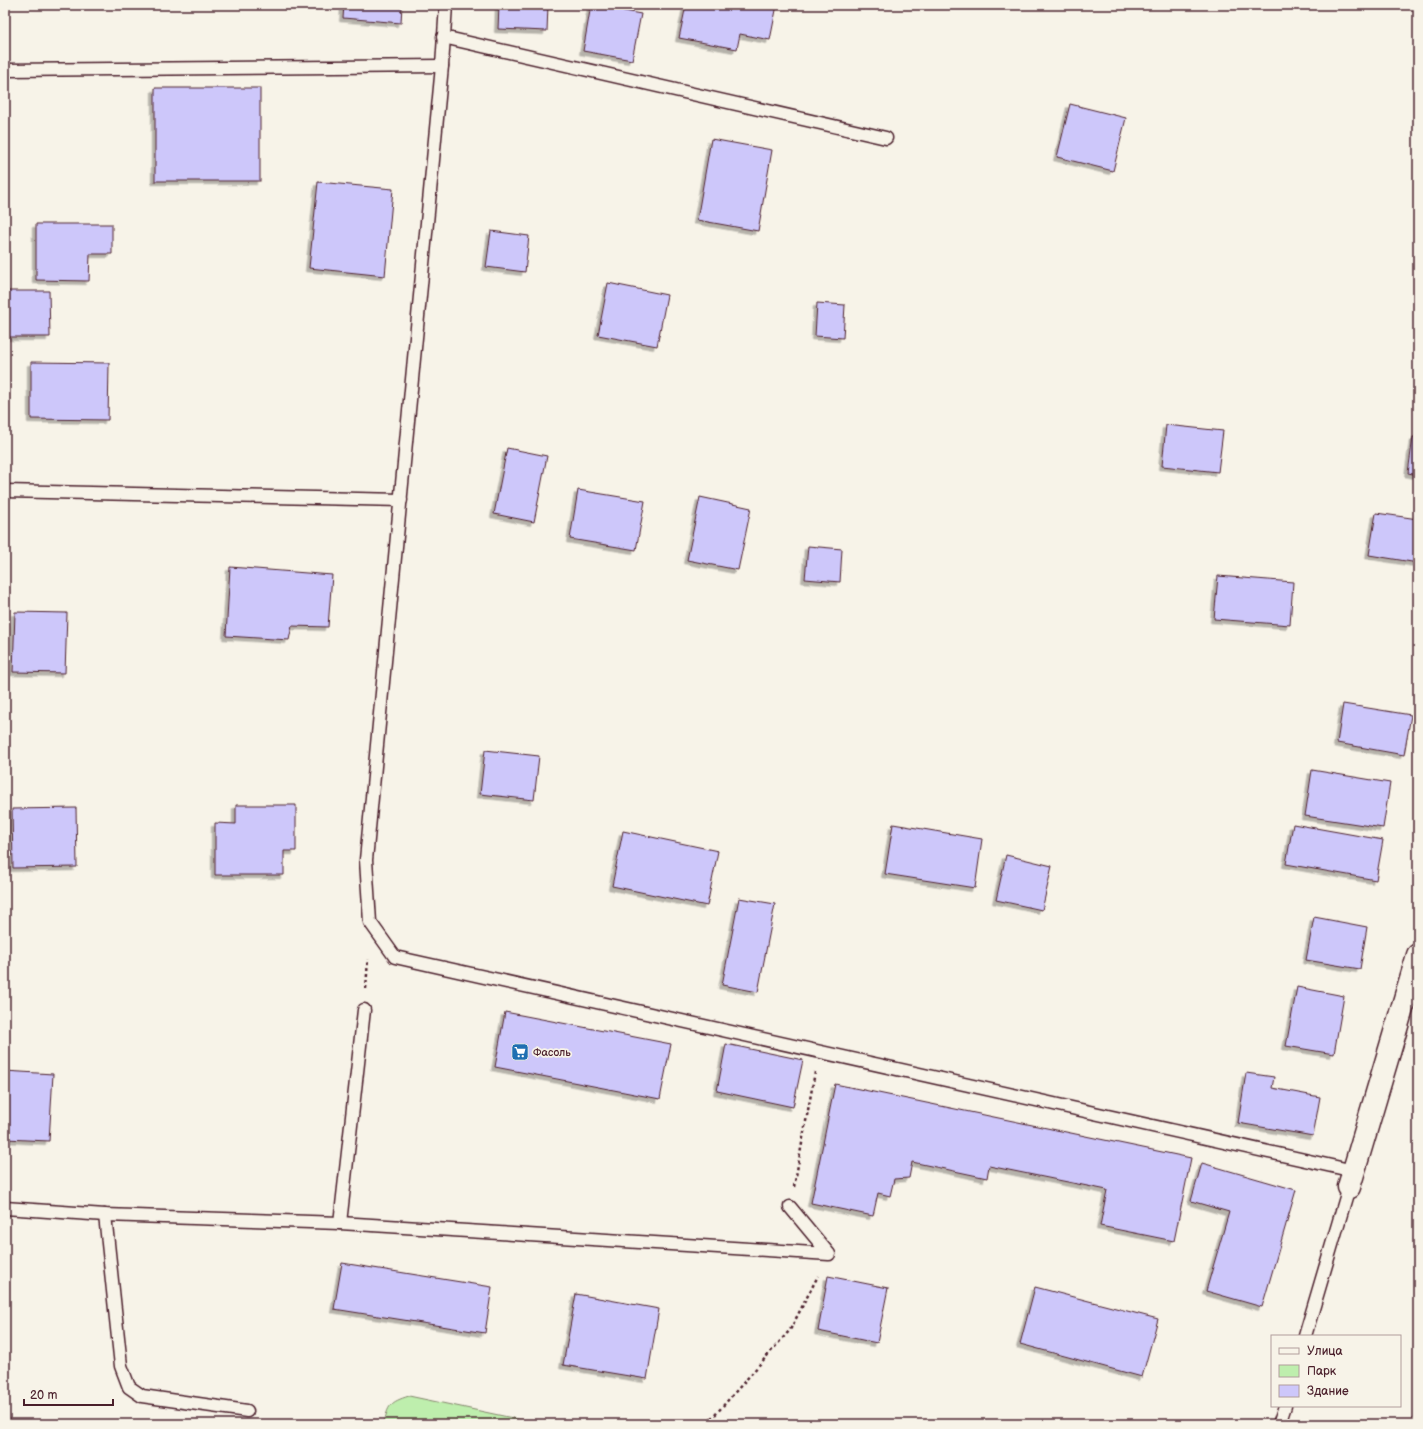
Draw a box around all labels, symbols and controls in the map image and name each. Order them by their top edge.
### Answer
supermarket icon: Фасоль [510,1042,530,1062]
place label: Фасоль [533,1046,571,1059]
legend [1271,1335,1401,1407]
text: Улица [1307,1344,1343,1359]
text: Парк [1307,1364,1337,1379]
scale bar [24,1381,113,1407]
text: Здание [1307,1384,1349,1399]
text: 20 m [30,1388,57,1403]

